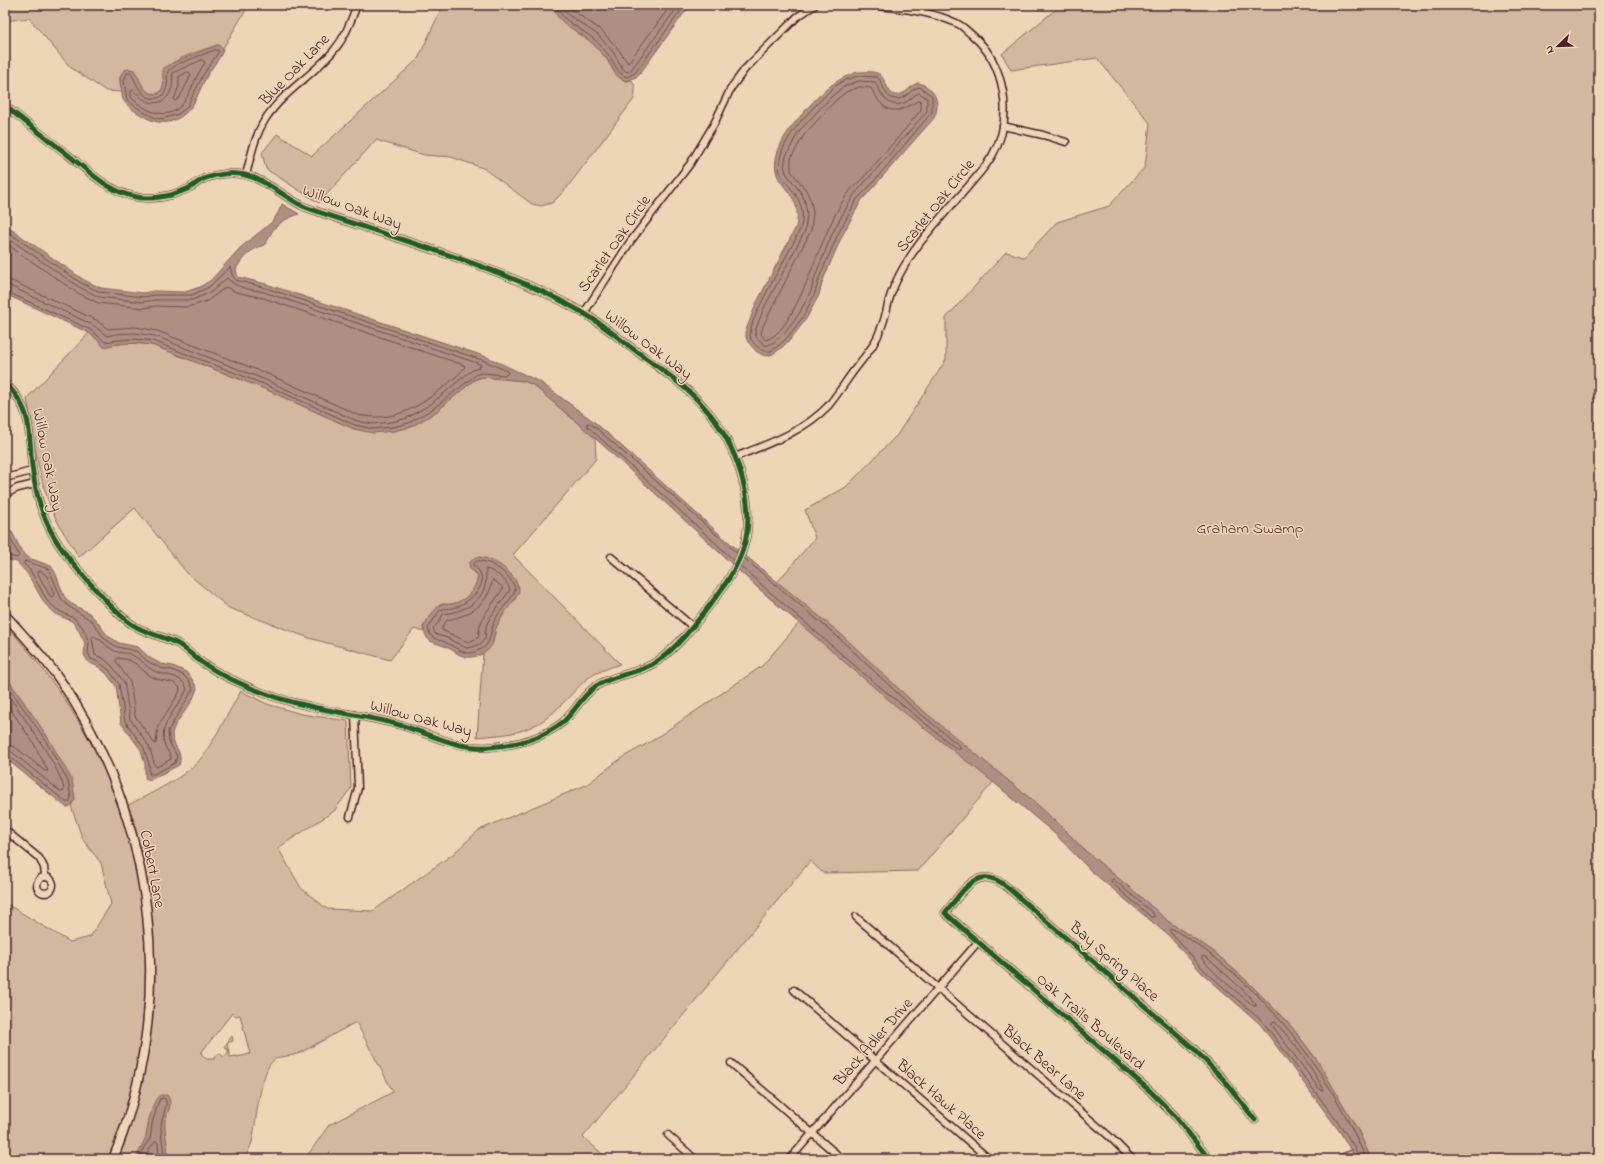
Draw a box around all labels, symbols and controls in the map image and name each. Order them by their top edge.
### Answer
north arrow [1538,26,1578,66]
street label: Blue Oak Lane [254,28,336,112]
text: N [1541,43,1559,56]
street label: Scarlet Oak Circle [891,154,982,258]
street label: Willow Oak Way [299,179,405,237]
street label: Scarlet Oak Circle [572,190,658,298]
street label: Willow Oak Way [599,304,697,386]
street label: Willow Oak Way [25,406,69,514]
park label: Graham Swamp [1197,517,1304,541]
street label: Willow Oak Way [367,694,475,744]
street label: Colbert Lane [133,828,171,911]
street label: Bay Spring Place [1063,916,1165,1008]
street label: Oak Trails Boulevard [1030,968,1150,1076]
street label: Black Adler Drive [828,992,920,1092]
street label: Black Bear Lane [996,1019,1092,1107]
street label: Black Hawk Place [890,1053,992,1146]

